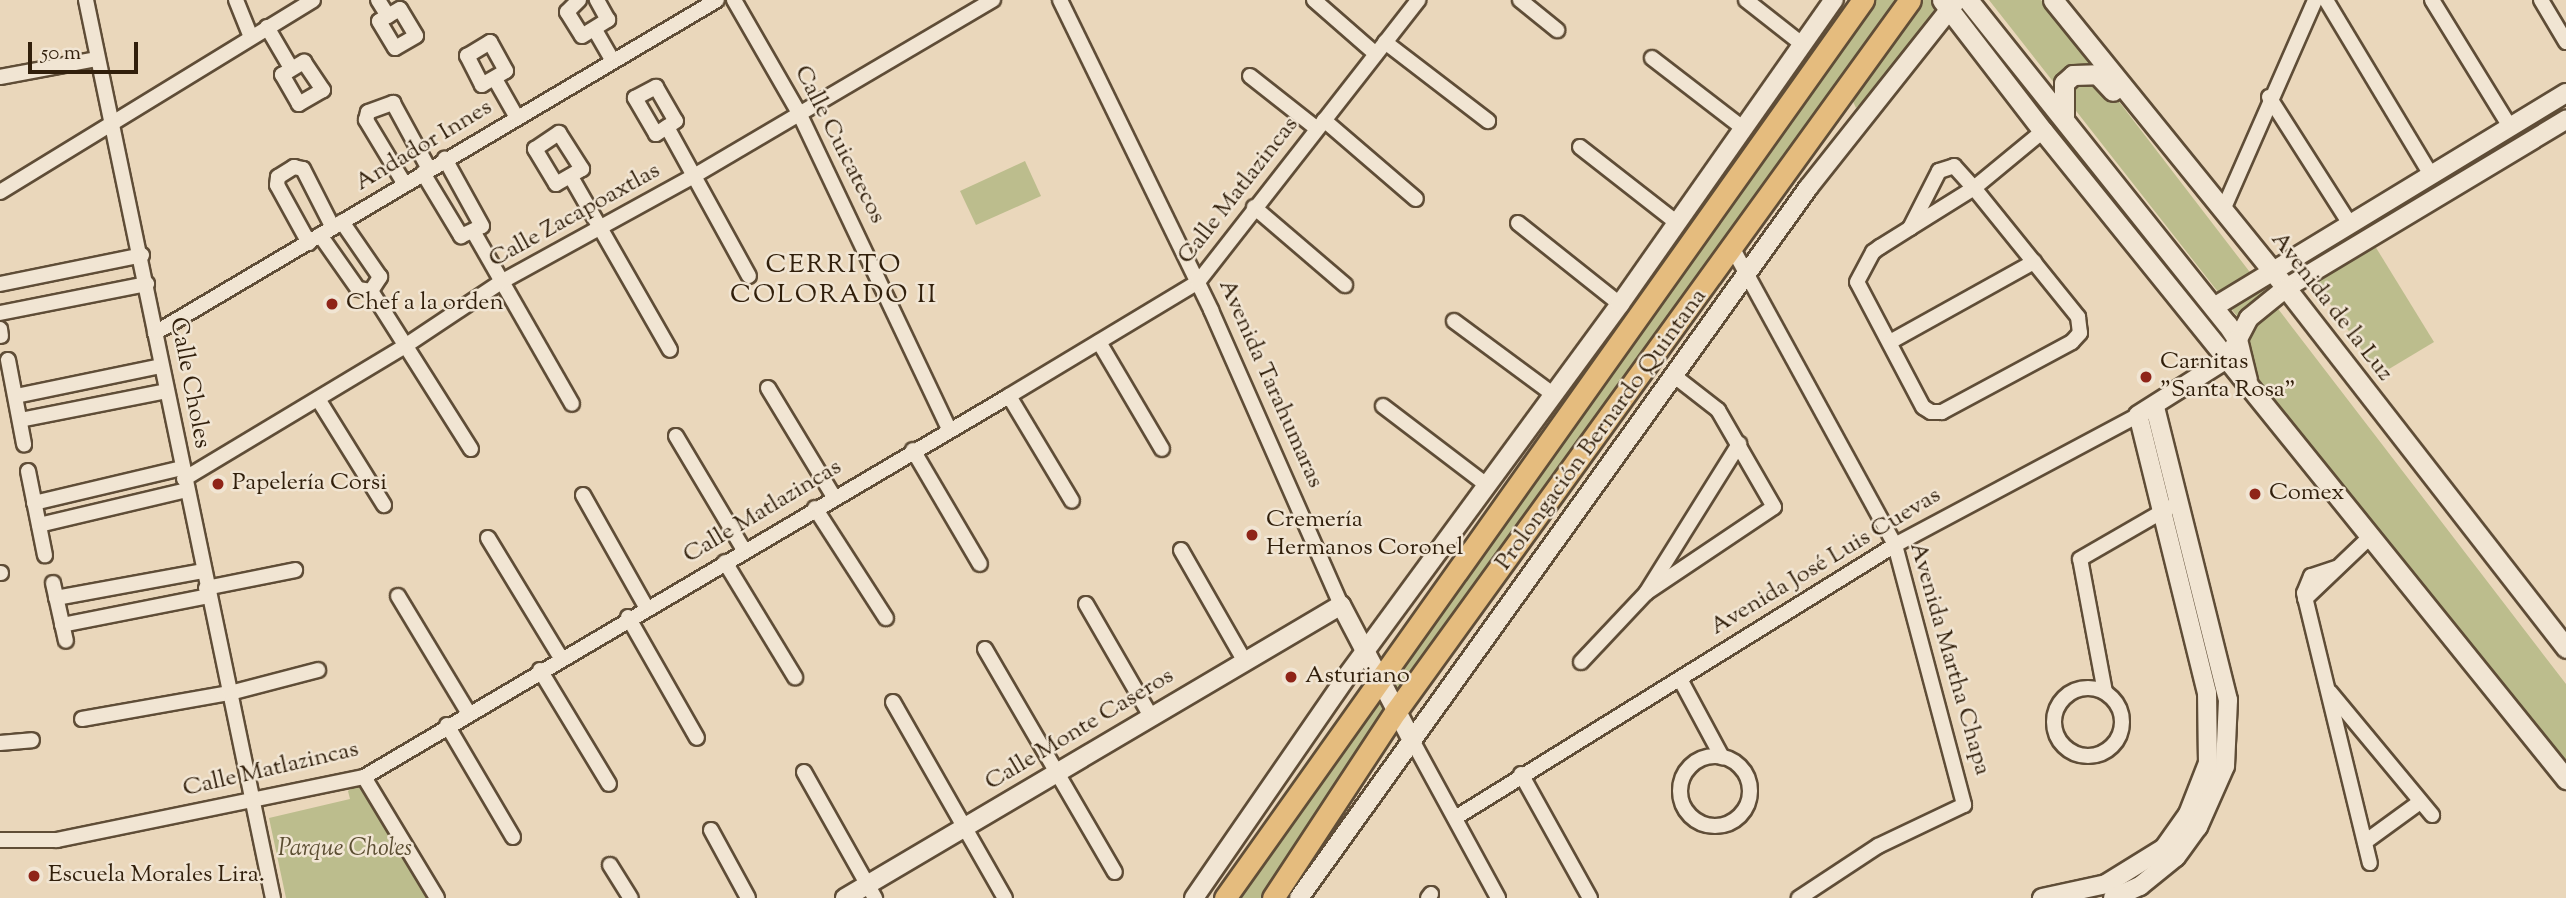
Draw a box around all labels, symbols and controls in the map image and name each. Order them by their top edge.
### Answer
scale bar [32,28,142,72]
text: 50 m [41,39,81,69]
street label: Calle Cuicatecos [787,61,891,229]
street label: Andador Innes [350,94,498,198]
street label: Calle Matlazincas [1172,111,1306,271]
street label: Calle Zacapoaxtlas [484,157,666,275]
street label: Avenida de la Luz [2264,227,2398,387]
district label: CERRITO COLORADO II [731,250,937,312]
street label: Avenida Tarahumaras [1211,275,1329,493]
street label: Prolongación Bernardo Quintana [1490,284,1714,576]
place label: Chef a la orden [346,290,504,318]
marker: Chef a la orden [324,296,340,312]
street label: Calle Choles [162,315,216,451]
place label: Carnitas "Santa Rosa" [2160,349,2296,405]
marker: Carnitas "Santa Rosa" [2138,369,2154,385]
street label: Calle Matlazincas [679,453,847,571]
place label: Papelería Corsi [232,470,387,498]
marker: Papelería Corsi [210,476,226,492]
place label: Comex [2269,480,2345,508]
street label: Avenida José Luis Cuevas [1705,482,1947,642]
marker: Comex [2247,486,2263,502]
place label: Cremería Hermanos Coronel [1266,507,1463,563]
marker: Cremería Hermanos Coronel [1244,527,1260,543]
street label: Avenida Martha Chapa [1902,539,1996,779]
street label: Calle Monte Caseros [980,662,1180,798]
place label: Asturiano [1305,663,1410,691]
marker: Asturiano [1283,669,1299,685]
street label: Calle Matlazincas [180,736,362,804]
park label: Parque Choles [278,836,412,864]
place label: Escuela Morales Lira. [48,862,265,890]
marker: Escuela Morales Lira. [26,868,42,884]

